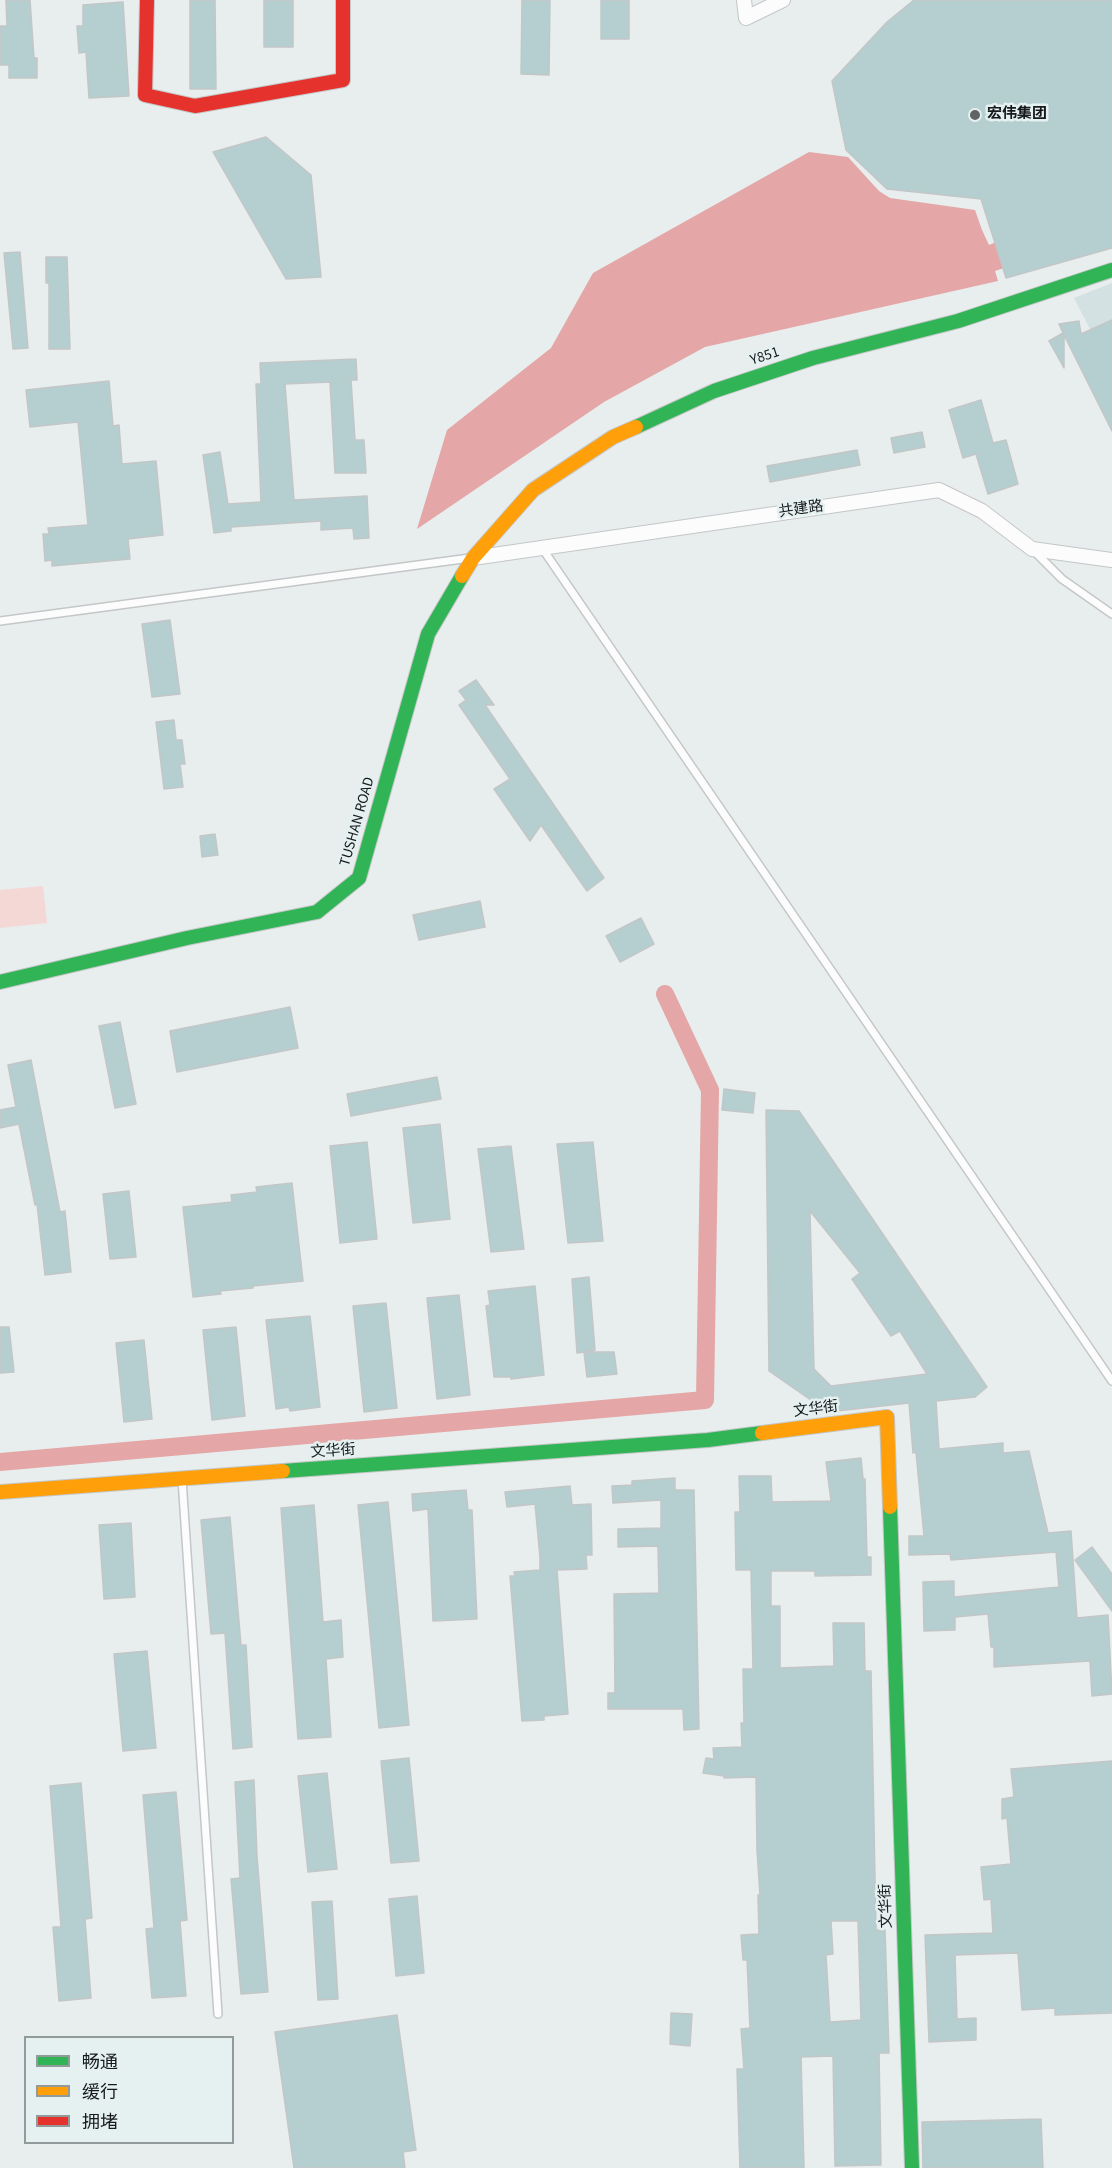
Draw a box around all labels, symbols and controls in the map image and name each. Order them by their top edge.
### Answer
place label: 宏伟集团 [987,106,1047,124]
marker: 宏伟集团 [968,108,982,122]
street label: Y851 [748,344,782,370]
street label: 共建路 [777,498,825,522]
street label: TUSHAN ROAD [337,775,379,869]
street label: 文华街 [793,1398,839,1422]
street label: 文华街 [310,1441,356,1463]
street label: 文华街 [877,1883,897,1929]
legend [24,2036,234,2144]
text: 畅通 [82,2050,118,2075]
text: 缓行 [82,2080,118,2105]
text: 拥堵 [82,2110,118,2135]

